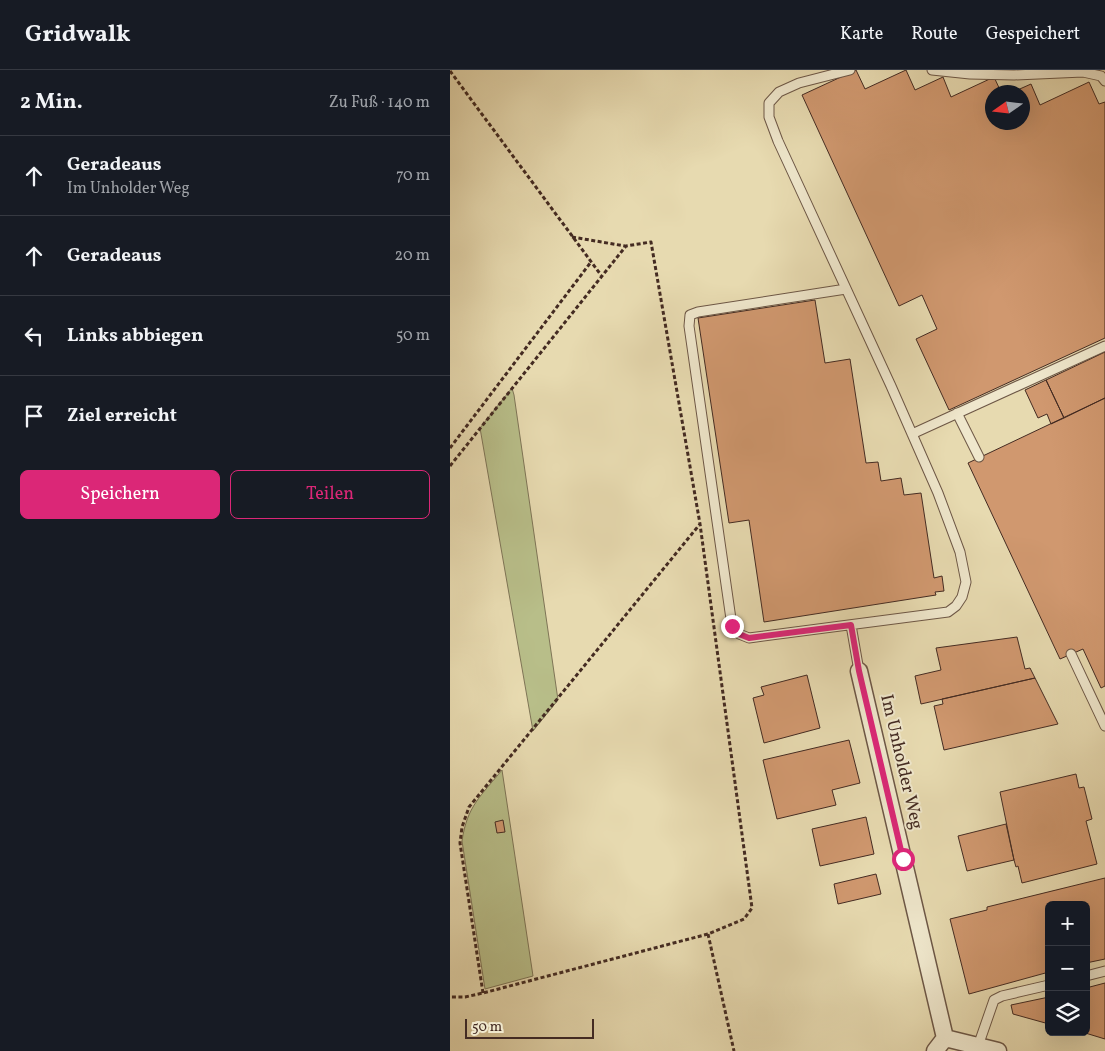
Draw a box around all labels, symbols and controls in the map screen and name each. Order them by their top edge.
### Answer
text: Gridwalk [25,18,131,52]
text: Karte [840,22,883,47]
text: Route [911,22,958,47]
text: Gespeichert [986,22,1080,47]
north arrow [985,85,1030,130]
text: 2 Min. [20,88,83,117]
text: Zu Fuß · 140 m [329,92,430,114]
text: Geradeaus [67,152,162,178]
icon: ahead [20,162,48,190]
text: 70 m [396,165,430,187]
text: Im Unholder Weg [67,178,190,200]
icon: ahead [20,242,48,270]
text: Geradeaus [67,243,162,269]
text: 20 m [395,245,430,267]
icon: left [20,322,48,350]
text: Links abbiegen [67,323,204,349]
text: 50 m [396,325,430,347]
icon: arrive [20,402,48,430]
text: Ziel erreicht [67,403,177,429]
button: Speichern [20,470,220,519]
button: Teilen [230,470,430,519]
route end [721,615,744,638]
street label: Im Unholder Weg [873,692,929,832]
route start [892,848,915,871]
map controls [1045,901,1090,1036]
button: + [1045,901,1090,946]
button: − [1045,946,1090,991]
button: layers [1045,991,1090,1036]
scale bar [465,1016,594,1039]
text: 50 m [472,1018,502,1037]

